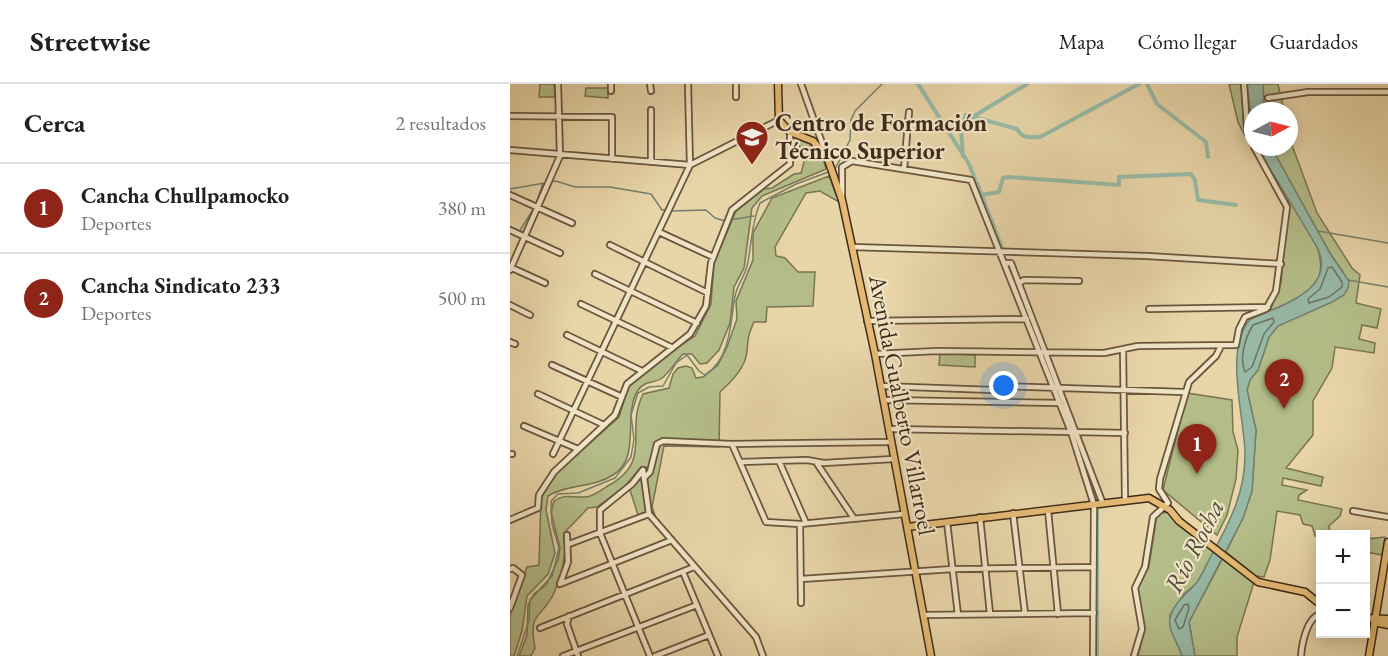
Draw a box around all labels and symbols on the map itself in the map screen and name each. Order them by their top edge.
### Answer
north arrow [1244,102,1298,156]
place label: Centro de Formación Técnico Superior [775,107,987,166]
school or university icon: Centro de Formación Técnico Superior [734,119,770,166]
street label: Avenida Gualberto Villarroel [862,271,943,538]
pin: 2 [1264,360,1304,409]
your location [989,371,1018,400]
pin: 1 [1178,424,1216,474]
water label: Río Rocha [1156,493,1232,599]

